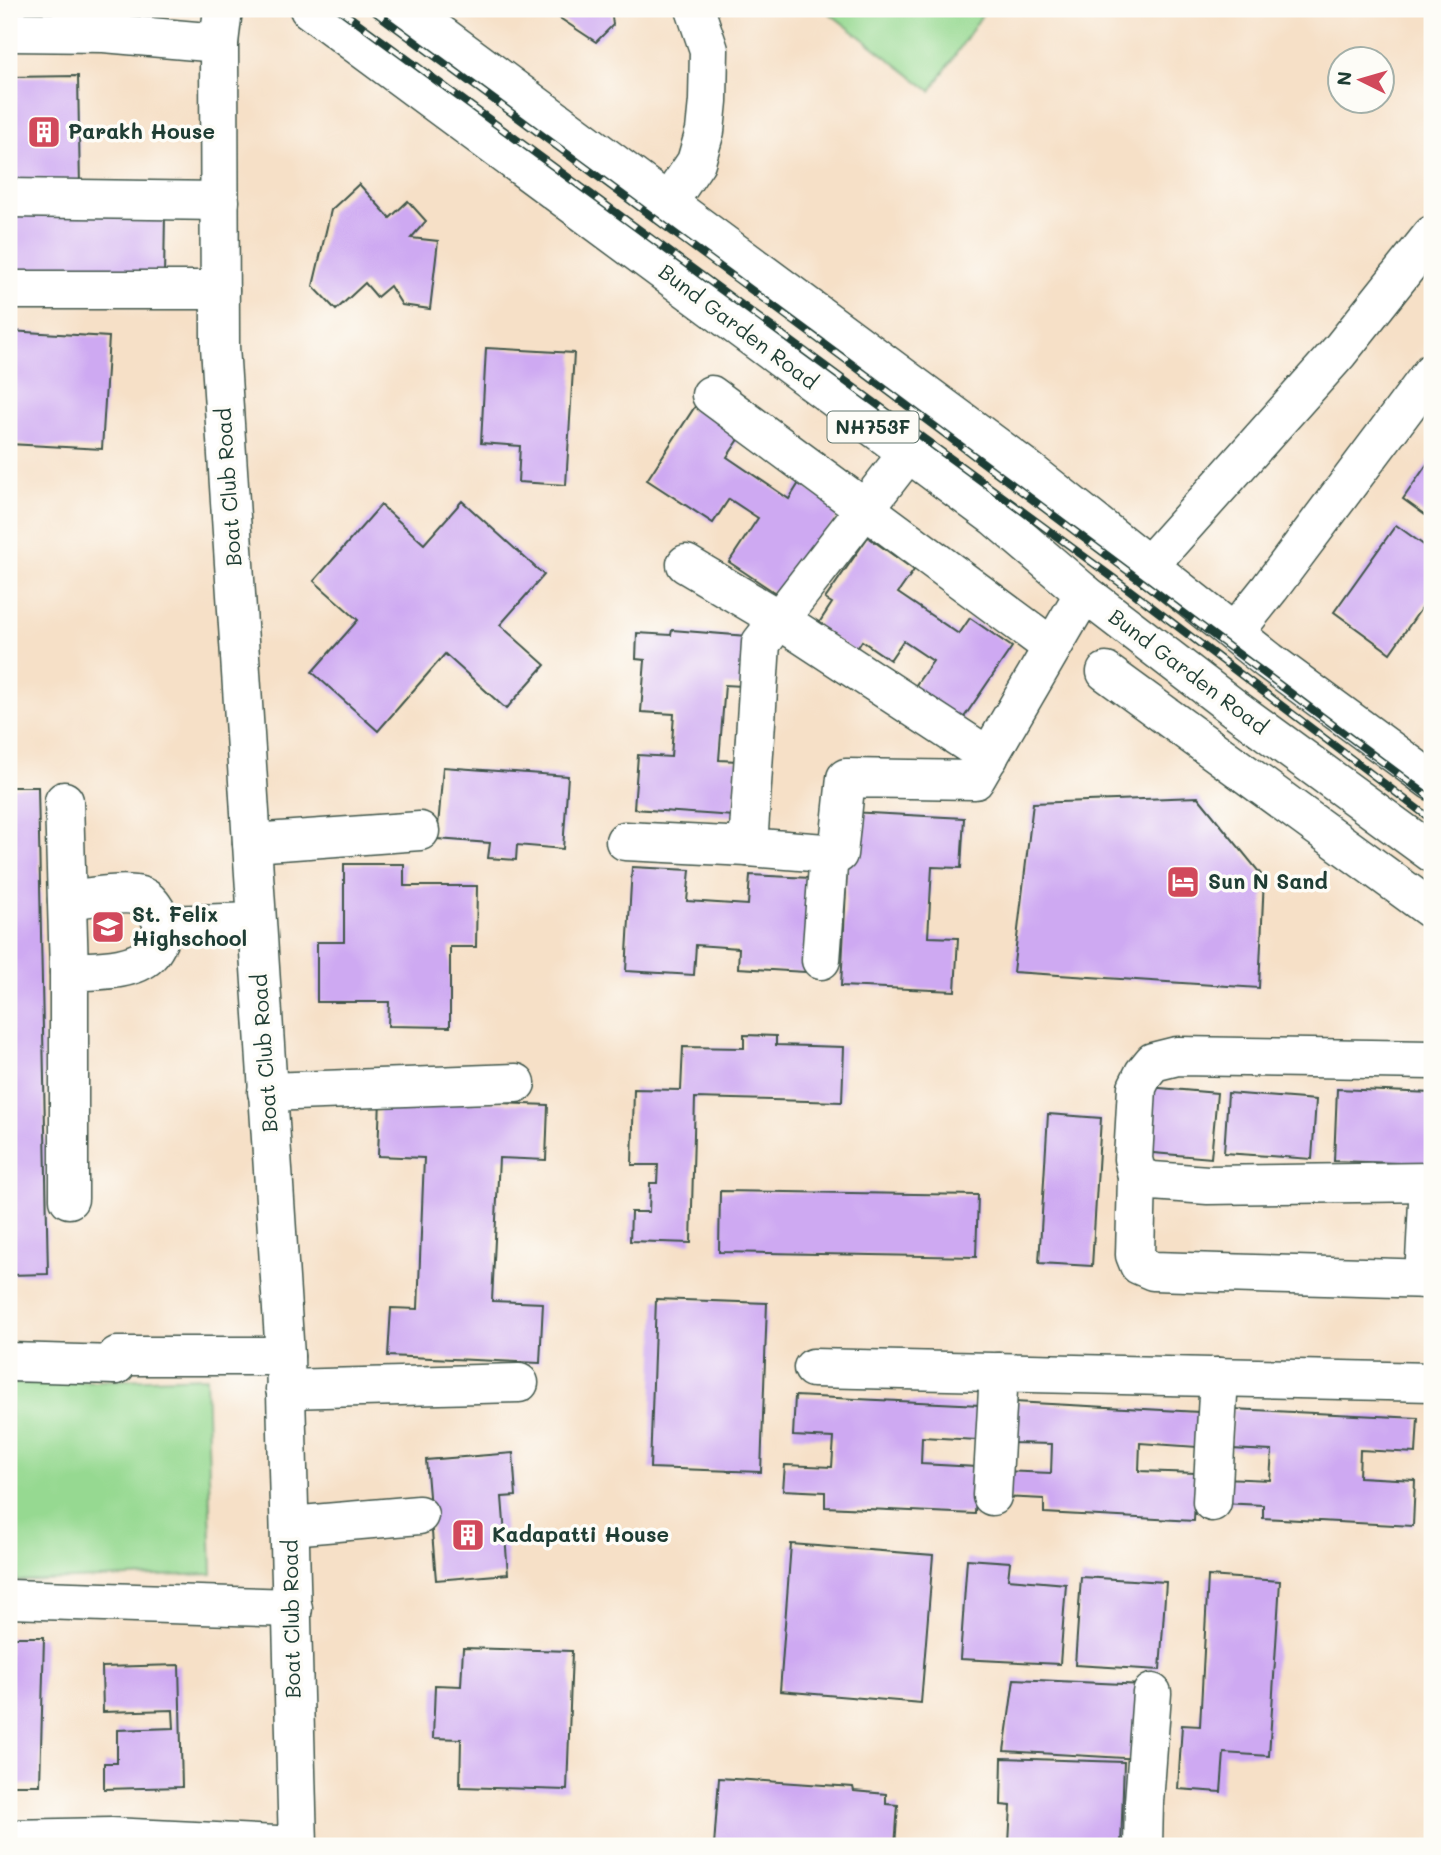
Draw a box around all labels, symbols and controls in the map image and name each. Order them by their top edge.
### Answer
north arrow [1326,46,1396,116]
text: N [1330,70,1357,87]
building icon: Parakh House [25,113,63,151]
place label: Parakh House [68,117,215,144]
street label: Bund Garden Road [654,257,824,394]
street label: Boat Club Road [209,407,247,567]
road number: NH753F [828,412,918,442]
street label: Bund Garden Road [1104,602,1274,739]
hotel icon: Sun N Sand [1164,863,1202,901]
place label: Sun N Sand [1208,867,1328,894]
place label: St. Felix Highschool [132,900,247,951]
school or university icon: St. Felix Highschool [89,908,127,946]
street label: Boat Club Road [245,973,283,1133]
building icon: Kadapatti House [449,1516,487,1554]
place label: Kadapatti House [492,1520,669,1547]
street label: Boat Club Road [276,1539,305,1699]

